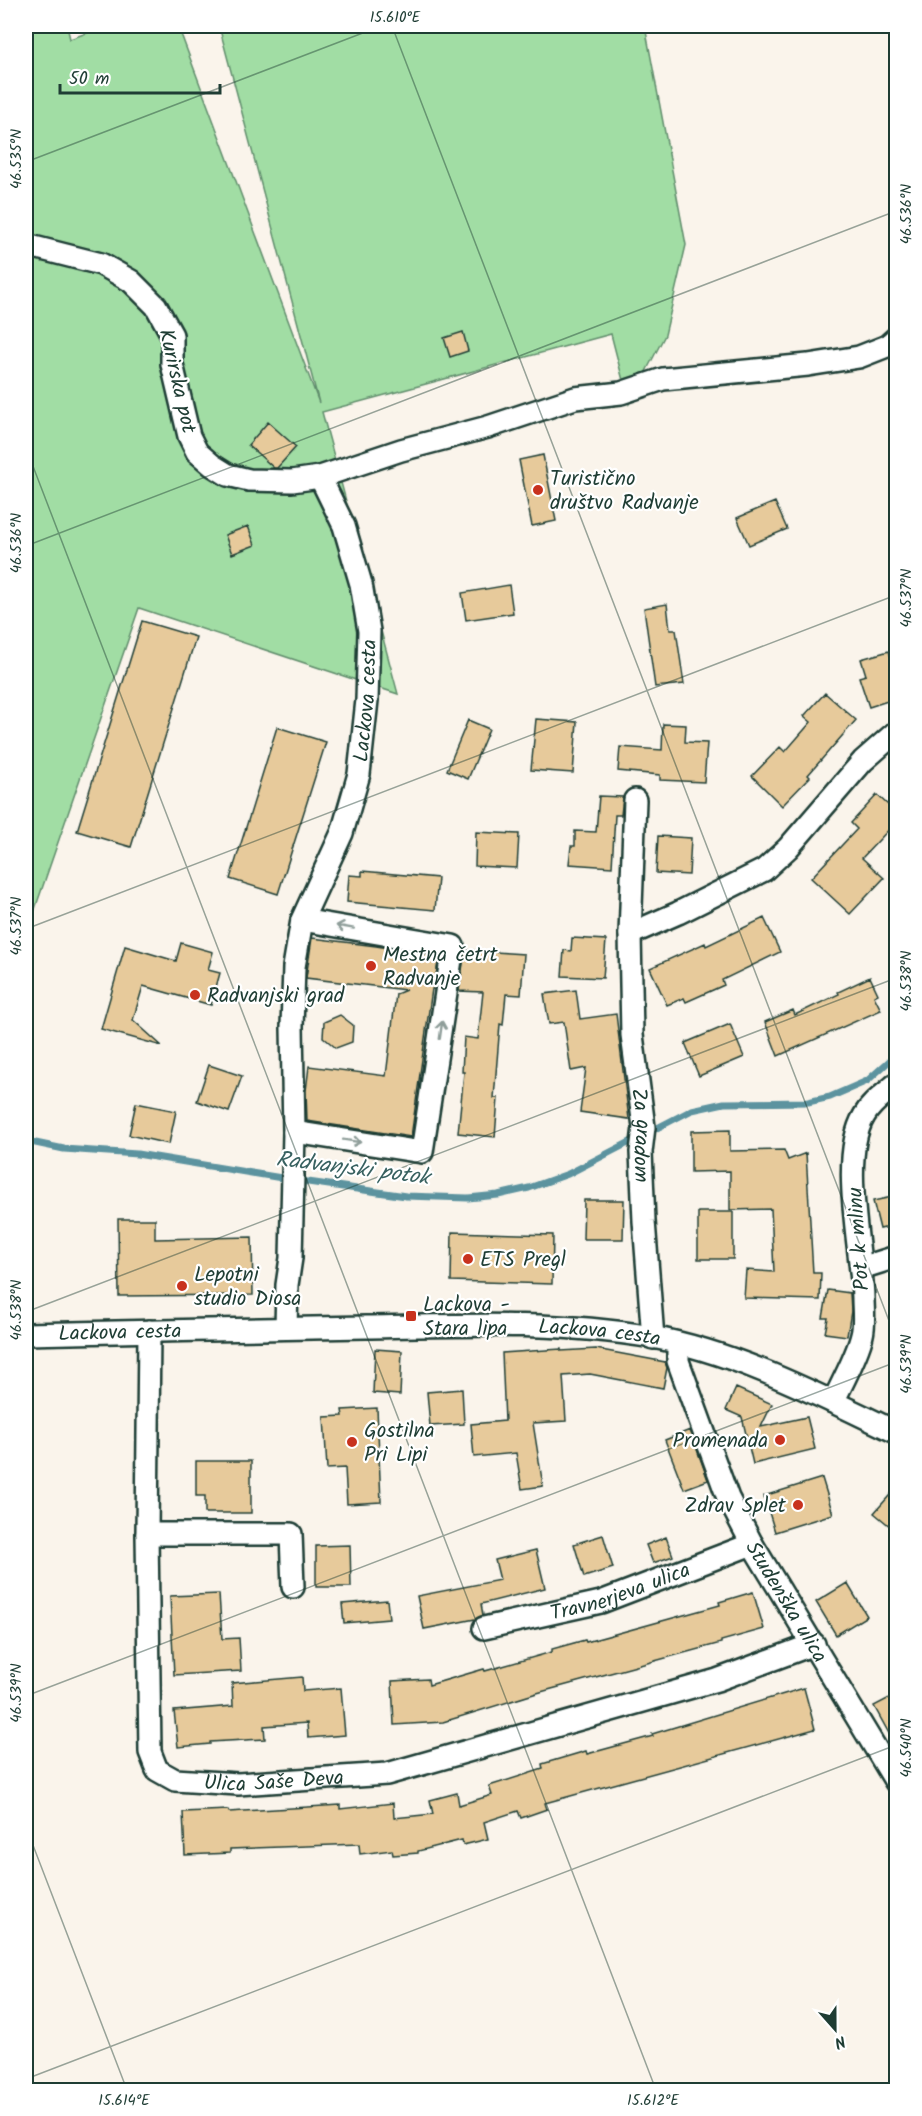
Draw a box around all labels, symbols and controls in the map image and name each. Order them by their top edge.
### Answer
text: 15.610°E [370,6,422,30]
scale bar [60,57,220,95]
text: 50 m [69,65,109,94]
text: 46.535°N [5,129,29,189]
text: 46.536°N [895,184,919,244]
street label: Kurirska pot [149,326,205,438]
place label: Turistično društvo Radvanje [550,463,699,520]
marker: Turistično društvo Radvanje [531,483,545,497]
text: 46.536°N [5,513,29,573]
text: 46.537°N [895,569,919,627]
street label: Lackova cesta [345,639,387,764]
text: 46.537°N [5,897,29,955]
one-way arrow [335,922,355,933]
place label: Mestna četrt Radvanje [383,939,498,996]
text: 46.538°N [895,950,919,1012]
marker: Mestna četrt Radvanje [364,959,378,973]
place label: Radvanjski grad [207,980,345,1013]
marker: Radvanjski grad [188,988,202,1002]
one-way arrow [435,1021,446,1040]
street label: Za gradom [621,1086,659,1183]
one-way arrow [342,1136,361,1147]
water label: Radvanjski potok [274,1143,435,1197]
street label: Pot k mlinu [839,1186,880,1292]
place label: ETS Pregl [480,1244,566,1277]
marker: ETS Pregl [461,1252,475,1266]
place label: Lepotni studio Diosa [194,1259,301,1316]
text: 46.538°N [5,1279,29,1341]
marker: Lepotni studio Diosa [175,1279,189,1293]
place label: Lackova - Stara lipa [423,1289,510,1346]
marker: Lackova - Stara lipa [404,1309,418,1323]
street label: Lackova cesta [538,1311,664,1356]
street label: Lackova cesta [58,1315,182,1351]
text: 46.539°N [895,1334,919,1394]
place label: Gostilna Pri Lipi [364,1415,435,1472]
place label: Promenada [673,1425,768,1458]
marker: Promenada [773,1433,787,1447]
marker: Gostilna Pri Lipi [345,1435,359,1449]
place label: Zdrav Splet [685,1490,787,1523]
marker: Zdrav Splet [791,1498,805,1512]
street label: Studenška ulica [736,1535,835,1670]
street label: Travnerjeva ulica [547,1554,695,1631]
text: 46.539°N [5,1663,29,1723]
text: 46.540°N [895,1718,919,1778]
street label: Ulica Saše Deva [203,1762,345,1802]
north arrow [805,1999,865,2059]
text: N [831,2028,849,2055]
text: 15.614°E [98,2089,151,2113]
text: 15.612°E [627,2089,680,2113]

